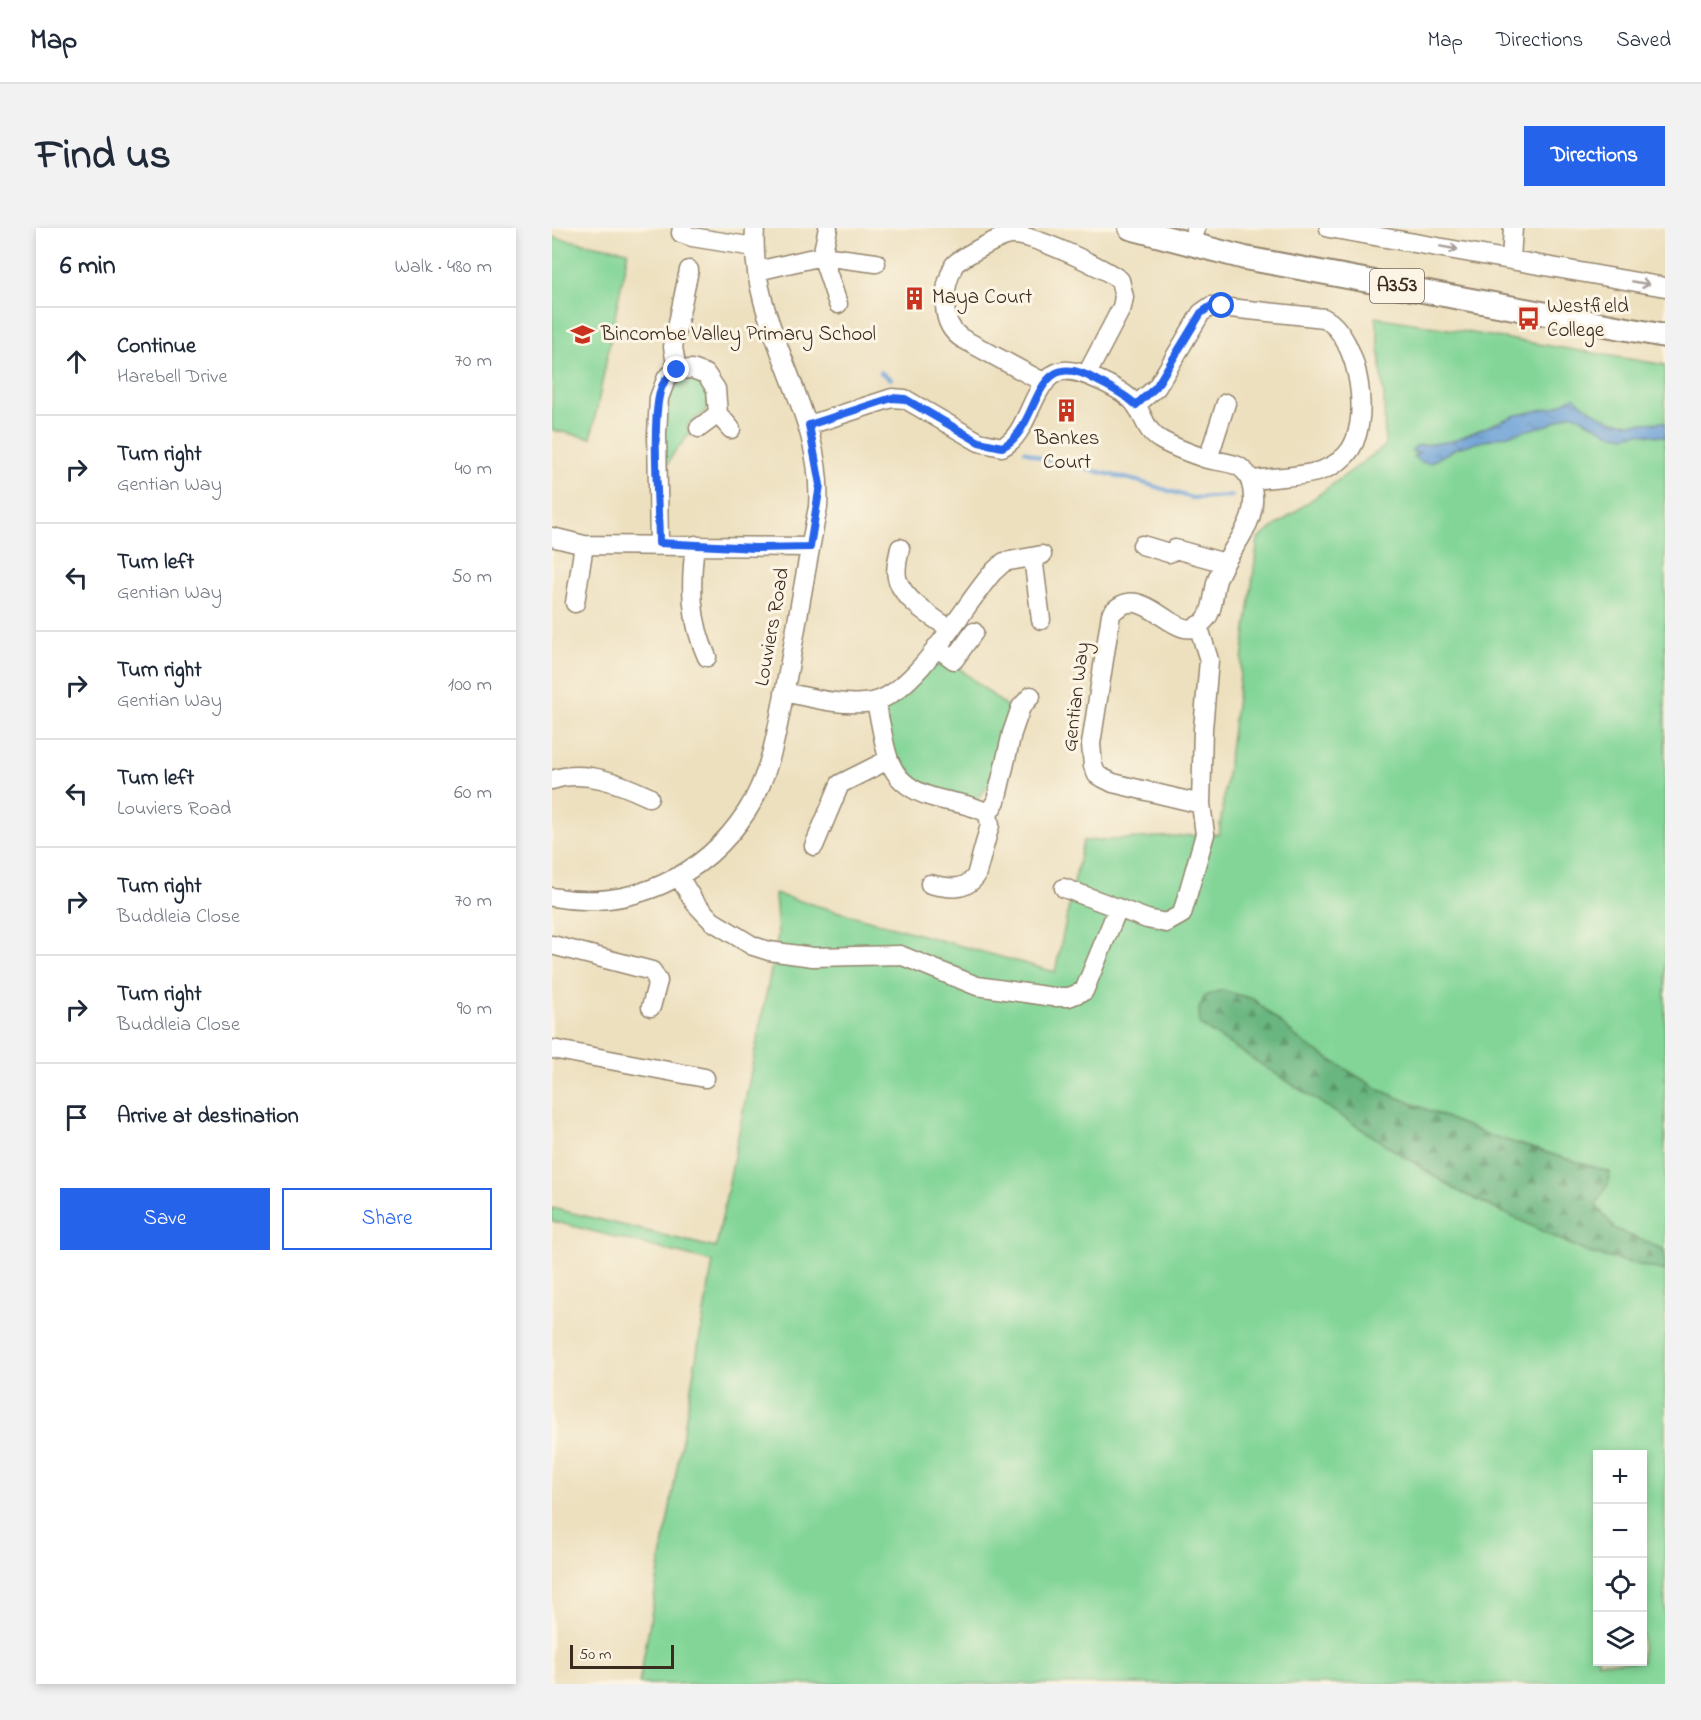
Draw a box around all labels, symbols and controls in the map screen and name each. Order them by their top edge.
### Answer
text: Map [30,21,77,62]
text: Map [1427,26,1463,56]
text: Directions [1496,26,1583,56]
text: Saved [1616,26,1671,56]
text: Find us [36,126,171,187]
button: Directions [1524,126,1665,186]
one-way arrow [1439,243,1458,254]
text: 6 min [60,248,116,286]
text: Walk · 480 m [394,253,492,282]
road number: A353 [1370,269,1424,303]
one-way arrow [1631,277,1650,288]
place label: Maya Court [932,283,1032,315]
building icon: Maya Court [901,285,927,311]
route start [1208,292,1234,318]
place label: Westfield College [1547,292,1629,348]
bus stop icon: Westfield College [1516,306,1542,332]
place label: Bincombe Valley Primary School [600,320,876,352]
school or university icon: Bincombe Valley Primary School [570,322,596,348]
text: Continue [117,331,196,363]
icon: ahead [60,345,93,378]
text: 70 m [455,347,492,376]
route end [663,356,689,382]
text: Harebell Drive [117,363,228,392]
building icon: Bankes Court [1054,398,1080,424]
place label: Bankes Court [1033,424,1100,478]
text: Turn right [117,439,202,471]
icon: right [60,453,93,486]
text: 40 m [455,455,492,484]
text: Gentian Way [117,471,222,500]
text: Turn left [117,547,194,579]
icon: left [60,561,93,594]
text: 50 m [451,563,492,592]
street label: Louviers Road [748,565,798,689]
text: Gentian Way [117,579,222,608]
street label: Gentian Way [1055,641,1101,754]
text: Turn right [117,655,202,687]
icon: right [60,669,93,702]
text: 100 m [448,671,492,700]
text: Gentian Way [117,687,222,716]
text: Turn left [117,763,194,795]
icon: left [60,777,93,810]
text: 60 m [454,779,492,808]
text: Louviers Road [117,795,231,824]
text: Turn right [117,871,202,903]
icon: right [60,885,93,918]
text: 70 m [455,887,492,916]
text: Buddleia Close [117,903,240,932]
text: Turn right [117,979,202,1011]
icon: right [60,993,93,1026]
text: 90 m [457,995,492,1024]
text: Buddleia Close [117,1011,240,1040]
icon: arrive [60,1101,93,1134]
text: Arrive at destination [117,1101,299,1133]
button: Save [60,1188,270,1250]
button: Share [282,1188,492,1250]
map controls [1593,1450,1647,1666]
button: + [1593,1450,1647,1504]
button: − [1593,1504,1647,1558]
button: locate [1593,1558,1647,1612]
button: layers [1593,1612,1647,1666]
scale bar [570,1642,674,1670]
text: 50 m [579,1643,611,1667]

